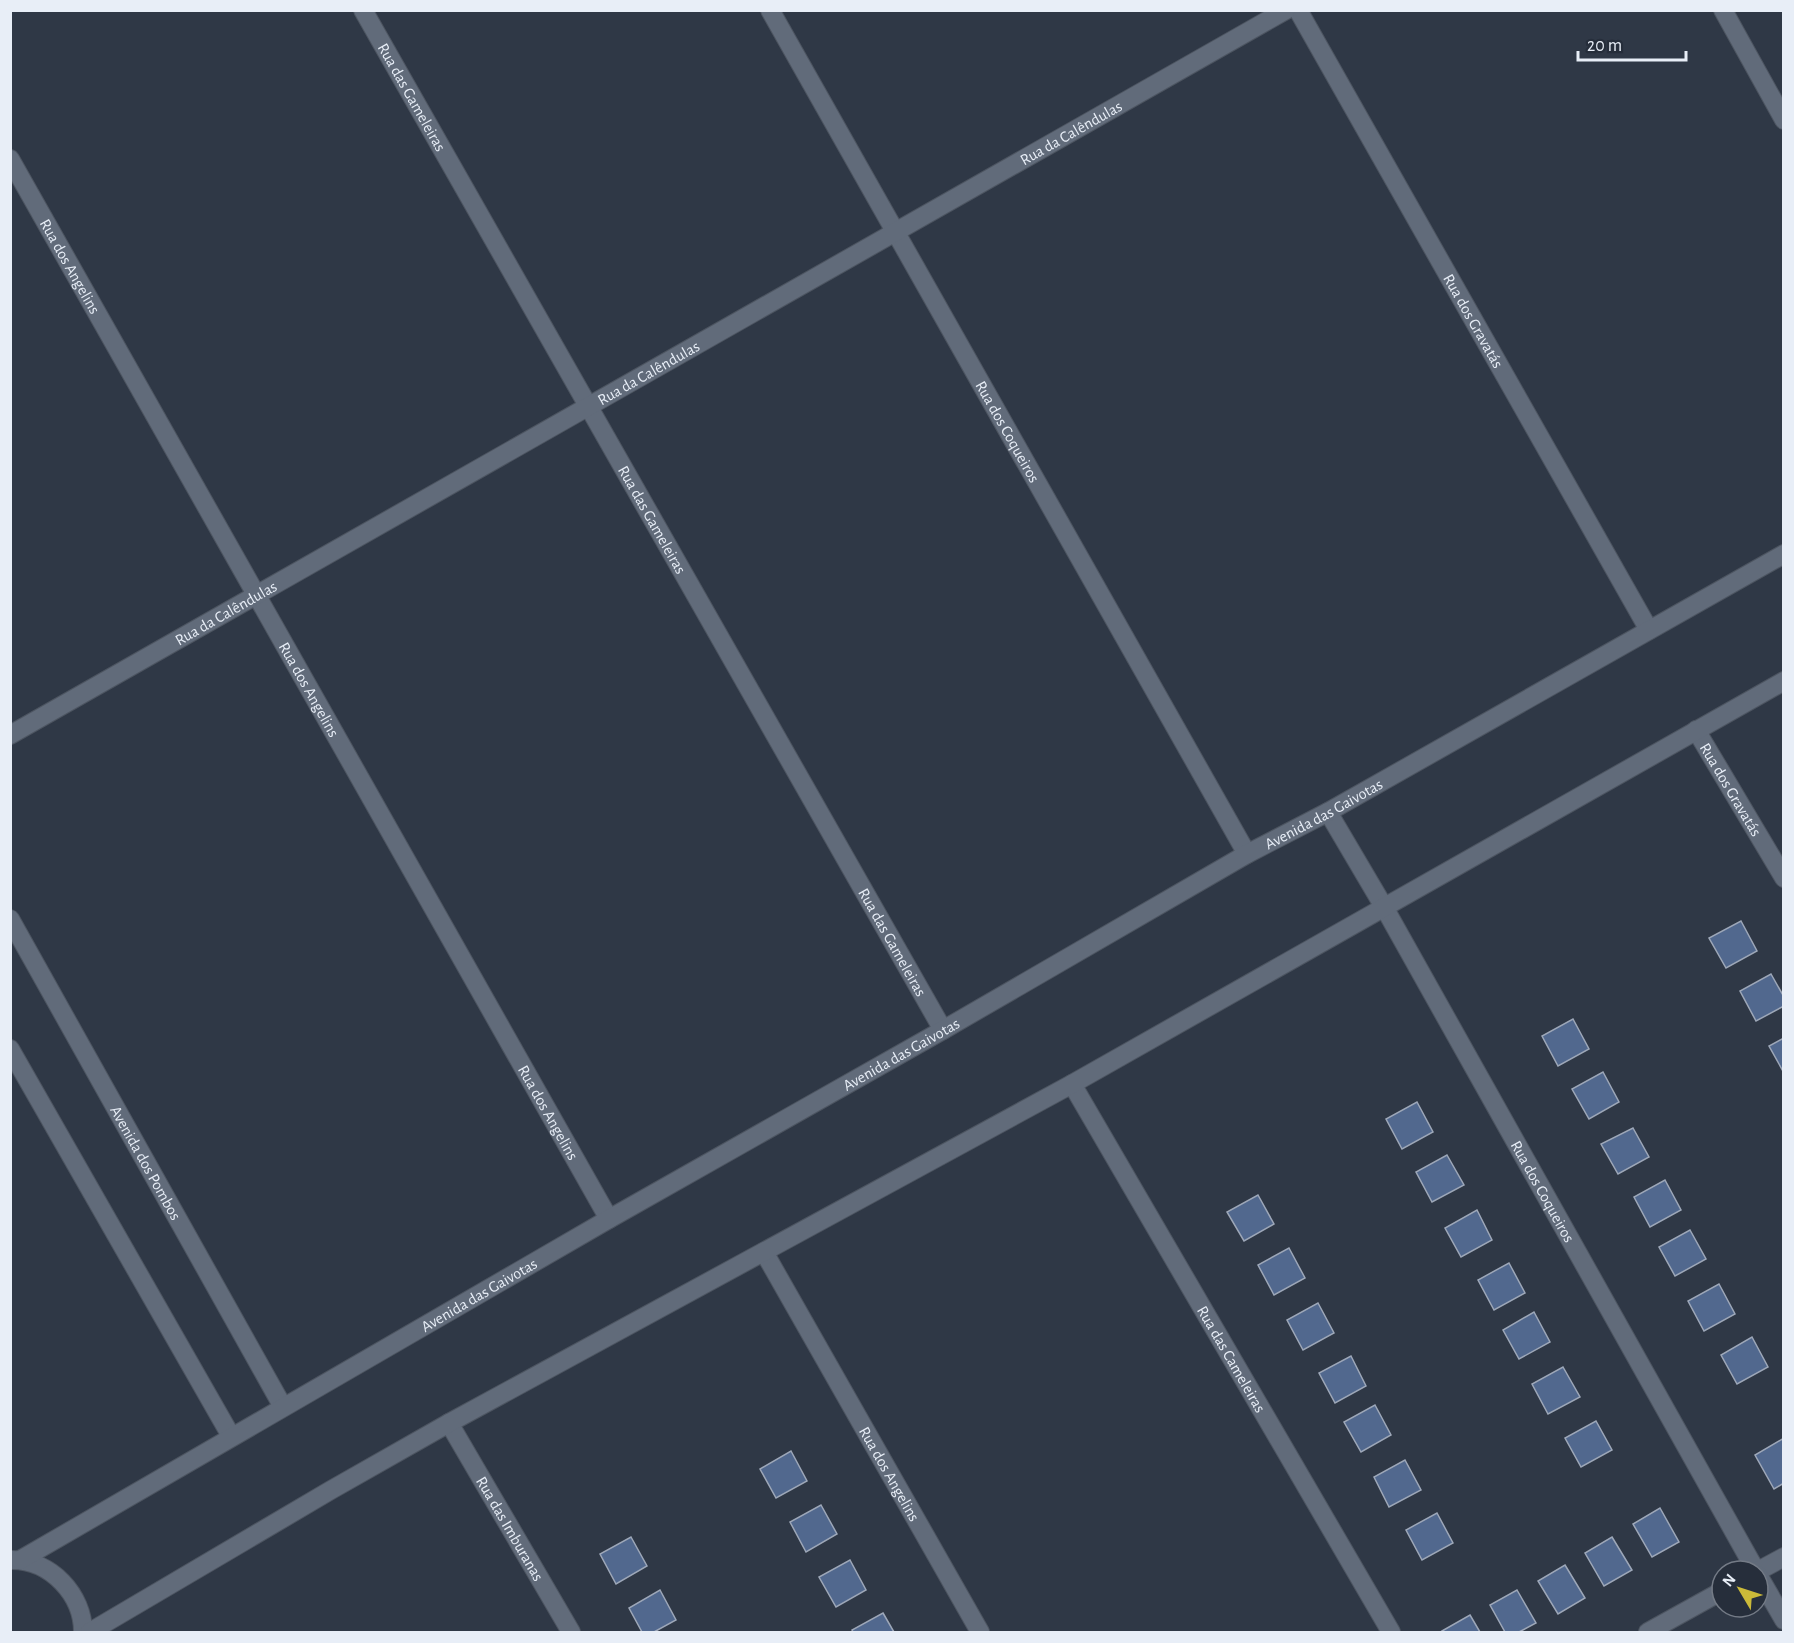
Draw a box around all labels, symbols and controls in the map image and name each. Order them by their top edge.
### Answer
scale bar [1578,24,1686,62]
text: 20 m [1587,37,1622,55]
street label: Rua das Gameleiras [375,41,449,154]
street label: Rua da Calêndulas [1018,98,1125,168]
street label: Rua dos Angelins [37,216,103,317]
street label: Rua dos Gravatás [1440,271,1506,371]
street label: Rua da Calêndulas [595,338,702,408]
street label: Rua dos Coqueiros [972,378,1042,485]
street label: Rua das Gameleiras [615,463,689,577]
street label: Rua da Calêndulas [173,578,280,649]
street label: Rua dos Angelins [276,640,342,740]
street label: Rua dos Gravatás [1697,740,1764,839]
street label: Avenida das Gaivotas [1262,776,1385,852]
street label: Rua das Gameleiras [855,886,929,999]
street label: Avenida das Gaivotas [840,1015,963,1094]
street label: Rua dos Angelins [515,1063,581,1163]
street label: Avenida dos Pombos [107,1103,184,1223]
street label: Rua dos Coqueiros [1508,1138,1577,1245]
street label: Avenida das Gaivotas [418,1255,540,1335]
street label: Rua das Cameleiras [1194,1303,1268,1415]
street label: Rua dos Angelins [856,1424,922,1524]
street label: Rua das Imburanas [473,1474,546,1584]
north arrow [1710,1559,1770,1619]
text: N [1719,1571,1739,1590]

